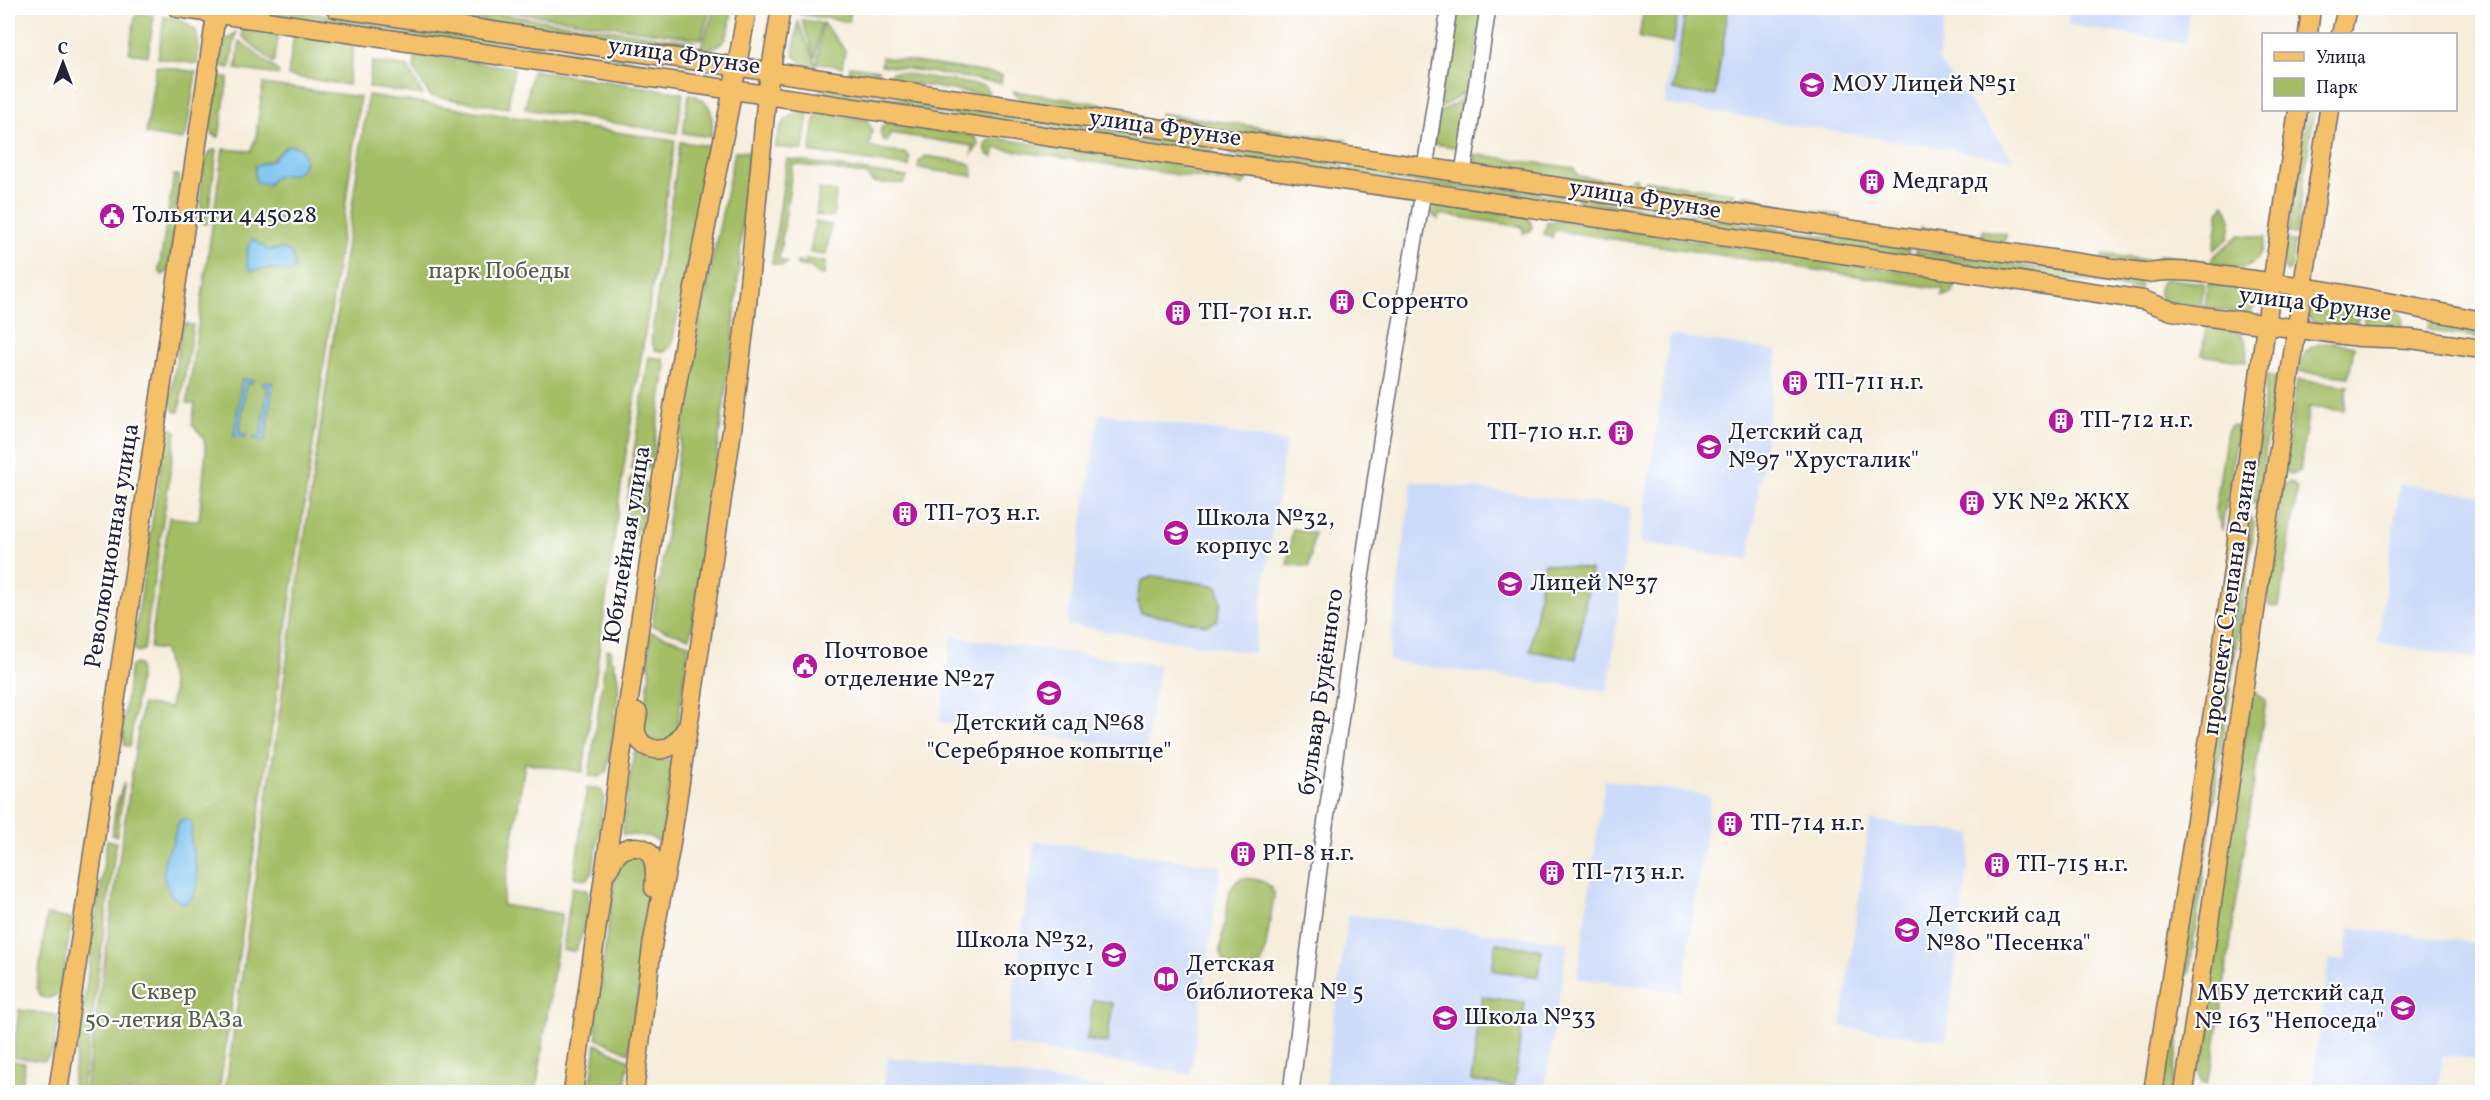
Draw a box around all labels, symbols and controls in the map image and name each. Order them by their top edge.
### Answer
street label: улица Фрунзе [605,29,763,85]
north arrow [33,33,93,93]
legend [2262,33,2457,111]
text: С [58,39,68,61]
text: Улица [2316,46,2366,71]
place label: МОУ Лицей №51 [1832,68,2017,102]
school or university icon: МОУ Лицей №51 [1797,70,1827,100]
text: Парк [2316,76,2358,101]
street label: улица Фрунзе [1086,101,1244,157]
place label: Медгард [1892,165,1988,199]
building icon: Медгард [1857,167,1887,197]
street label: улица Фрунзе [1566,171,1724,229]
place label: Тольятти 445028 [132,199,317,233]
public building icon: Тольятти 445028 [97,201,127,231]
park label: парк Победы [428,255,570,289]
street label: улица Фрунзе [2237,279,2393,331]
place label: Сорренто [1362,285,1469,319]
building icon: Сорренто [1327,287,1357,317]
place label: ТП-701 н.г. [1198,296,1312,330]
building icon: ТП-701 н.г. [1163,298,1193,328]
place label: ТП-711 н.г. [1814,366,1924,400]
building icon: ТП-711 н.г. [1780,368,1810,398]
place label: ТП-712 н.г. [2080,404,2193,438]
building icon: ТП-712 н.г. [2046,406,2076,436]
place label: ТП-710 н.г. [1487,416,1602,450]
place label: Детский сад №97 "Хрусталик" [1728,416,1919,478]
building icon: ТП-710 н.г. [1606,418,1636,448]
street label: Революционная улица [77,421,149,671]
school or university icon: Детский сад №97 "Хрусталик" [1694,432,1724,462]
street label: Юбилейная улица [596,443,660,647]
street label: проспект Степана Разина [2195,456,2267,738]
place label: УК №2 ЖКХ [1992,486,2130,520]
building icon: УК №2 ЖКХ [1957,488,1987,518]
place label: ТП-703 н.г. [924,497,1040,531]
building icon: ТП-703 н.г. [890,499,920,529]
place label: Школа №32, корпус 2 [1196,502,1335,564]
school or university icon: Школа №32, корпус 2 [1161,518,1191,548]
place label: Лицей №37 [1530,567,1658,601]
school or university icon: Лицей №37 [1495,569,1525,599]
street label: бульвар Будённого [1291,586,1353,798]
place label: Почтовое отделение №27 [824,635,995,697]
public building icon: Почтовое отделение №27 [790,651,820,681]
school or university icon: Детский сад №68 "Серебряное копытце" [1034,678,1064,708]
place label: Детский сад №68 "Серебряное копытце" [927,707,1171,769]
place label: ТП-714 н.г. [1750,807,1865,841]
building icon: ТП-714 н.г. [1715,809,1745,839]
place label: РП-8 н.г. [1262,837,1354,871]
building icon: РП-8 н.г. [1228,839,1258,869]
place label: ТП-715 н.г. [2016,848,2128,882]
building icon: ТП-715 н.г. [1982,850,2012,880]
place label: ТП-713 н.г. [1572,856,1685,890]
building icon: ТП-713 н.г. [1537,858,1567,888]
place label: Детский сад №80 "Песенка" [1926,899,2091,961]
school or university icon: Детский сад №80 "Песенка" [1892,915,1922,945]
place label: Школа №32, корпус 1 [955,924,1094,986]
school or university icon: Школа №32, корпус 1 [1099,940,1129,970]
place label: Детская библиотека № 5 [1186,948,1364,1010]
library icon: Детская библиотека № 5 [1151,964,1181,994]
park label: Сквер 50-летия ВАЗа [85,976,243,1038]
place label: МБУ детский сад № 163 "Непоседа" [2194,977,2384,1039]
school or university icon: МБУ детский сад № 163 "Непоседа" [2388,993,2418,1023]
place label: Школа №33 [1464,1001,1596,1035]
school or university icon: Школа №33 [1430,1003,1460,1033]

